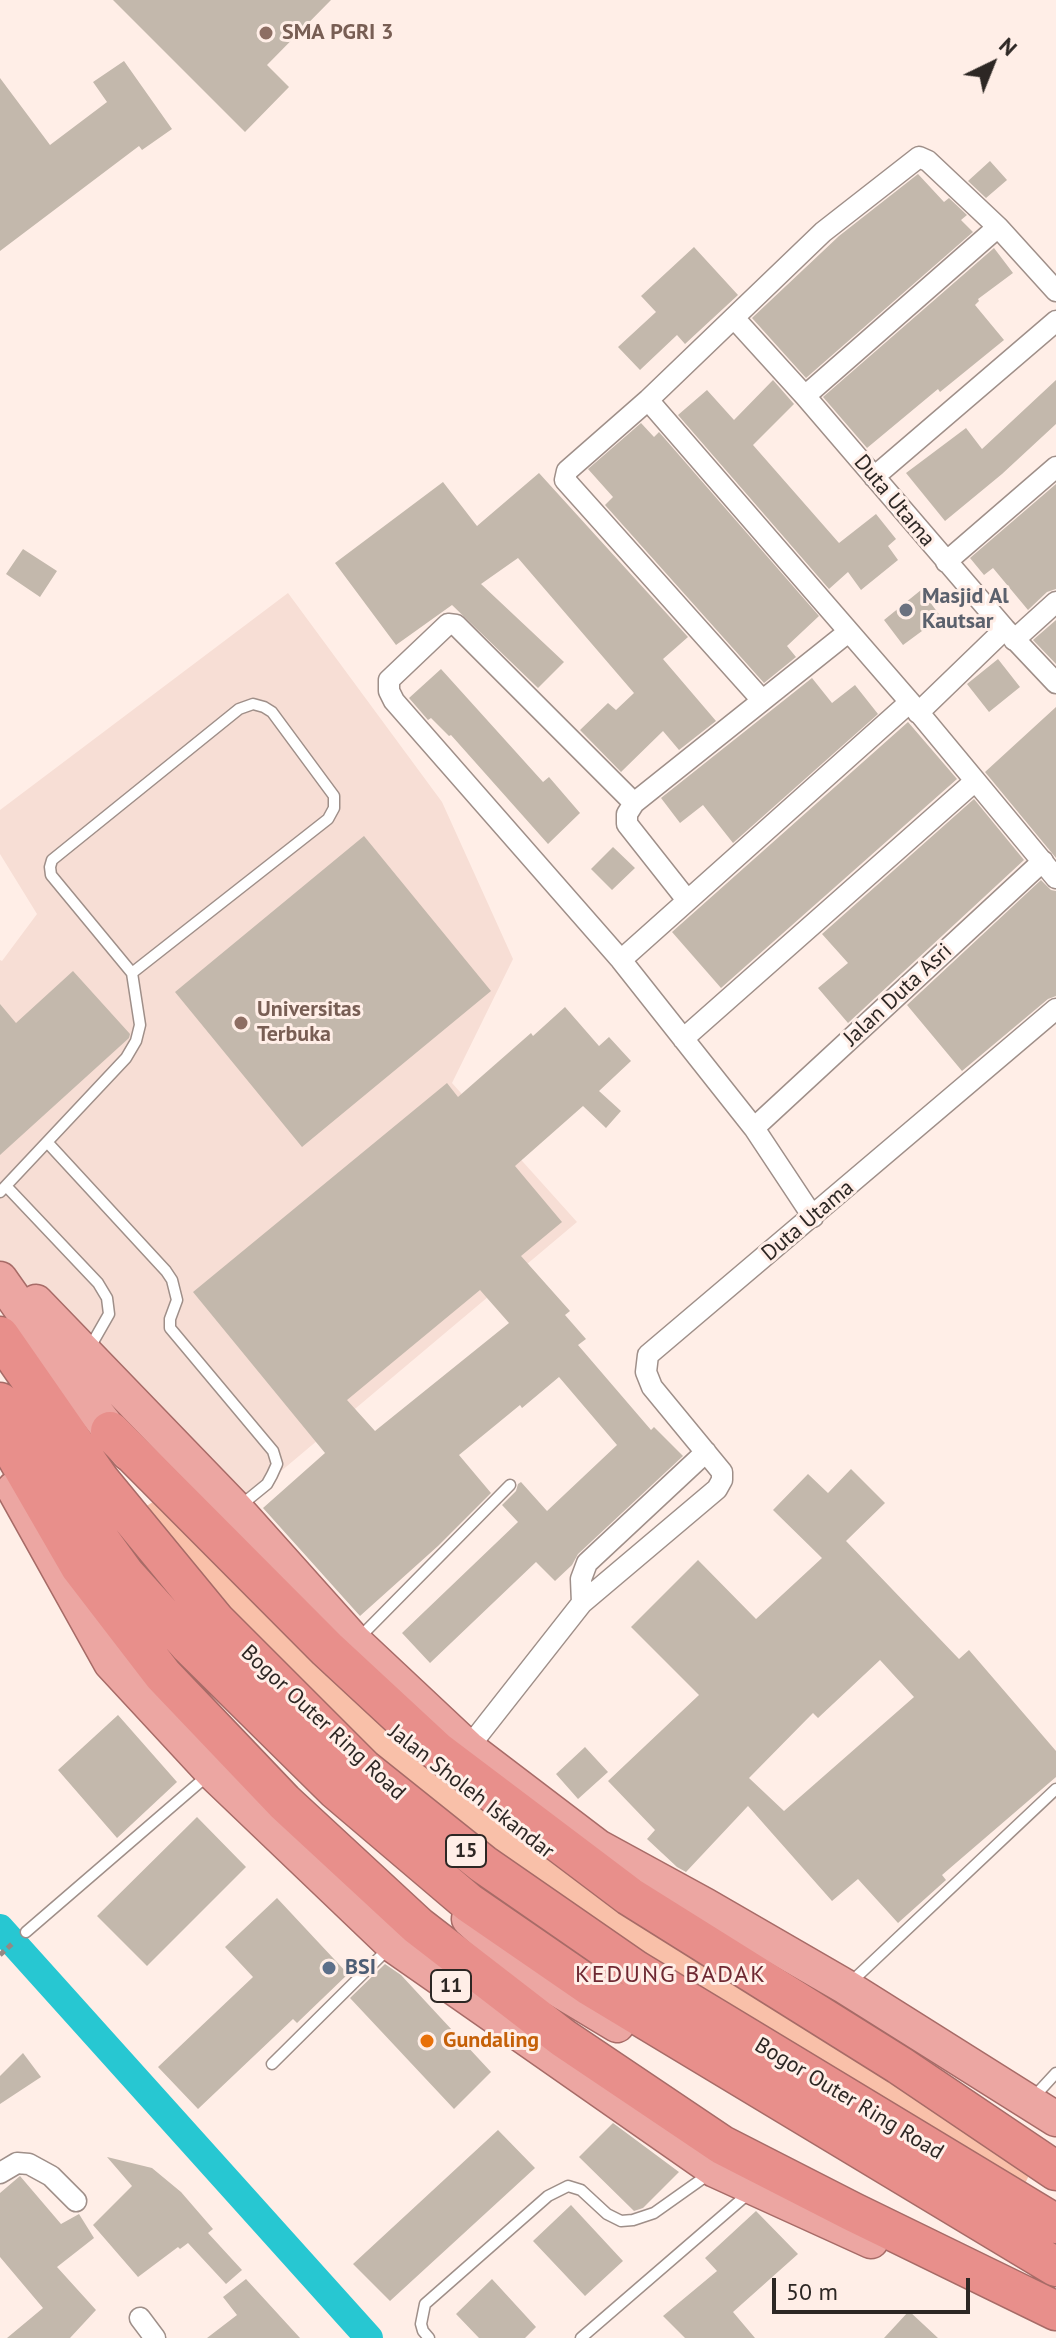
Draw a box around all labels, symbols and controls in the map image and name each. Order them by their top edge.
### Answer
place label: SMA PGRI 3 [282,20,393,46]
marker: SMA PGRI 3 [257,24,275,42]
north arrow [952,24,1032,104]
text: N [994,31,1023,62]
street label: Duta Utama [848,450,940,552]
place label: Masjid Al Kautsar [922,584,1009,636]
marker: Masjid Al Kautsar [897,601,915,619]
street label: Jalan Duta Asri [838,938,958,1052]
place label: Universitas Terbuka [257,997,361,1048]
marker: Universitas Terbuka [232,1014,250,1032]
street label: Duta Utama [757,1175,859,1267]
street label: Bogor Outer Ring Road [235,1640,411,1806]
street label: Jalan Sholeh Iskandar [383,1719,559,1865]
road number: 15 [446,1835,486,1867]
place label: BSI [345,1955,376,1981]
marker: BSI [320,1959,338,1977]
district label: KEDUNG BADAK [575,1961,767,1989]
road number: 11 [431,1970,471,2002]
place label: Gundaling [443,2028,539,2054]
marker: Gundaling [418,2032,436,2050]
street label: Bogor Outer Ring Road [750,2032,948,2166]
scale bar [776,2262,974,2312]
text: 50 m [786,2276,838,2307]

